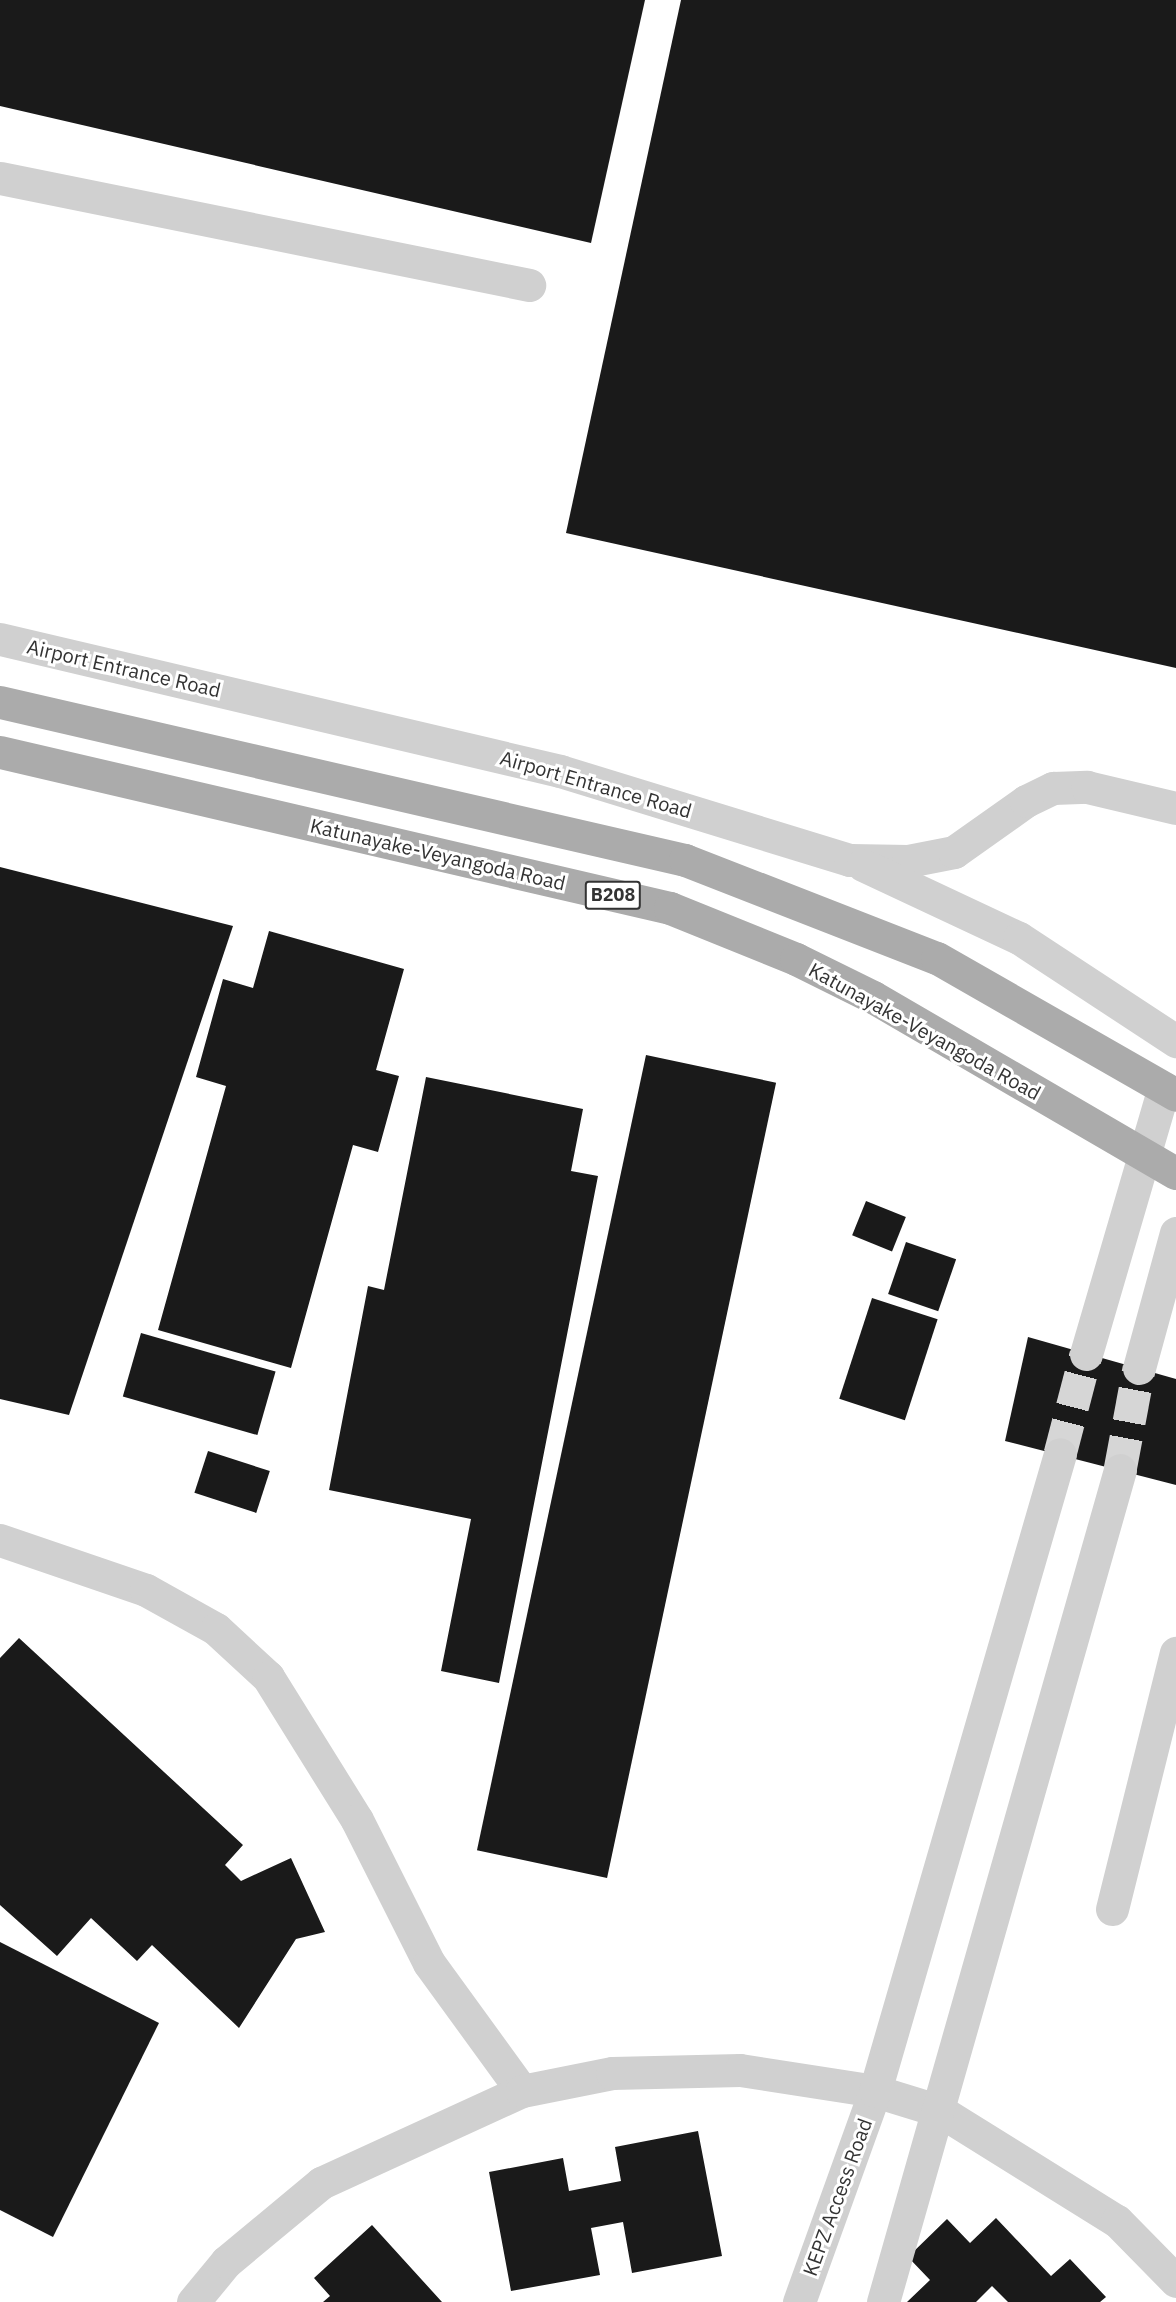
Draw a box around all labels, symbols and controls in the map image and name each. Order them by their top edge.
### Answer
street label: Airport Entrance Road [25,634,223,702]
street label: Airport Entrance Road [497,745,695,823]
street label: Katunayake-Veyangoda Road [308,813,568,895]
road number: B208 [584,880,642,910]
street label: Katunayake-Veyangoda Road [805,957,1045,1105]
street label: KEPZ Access Road [797,2115,877,2279]

